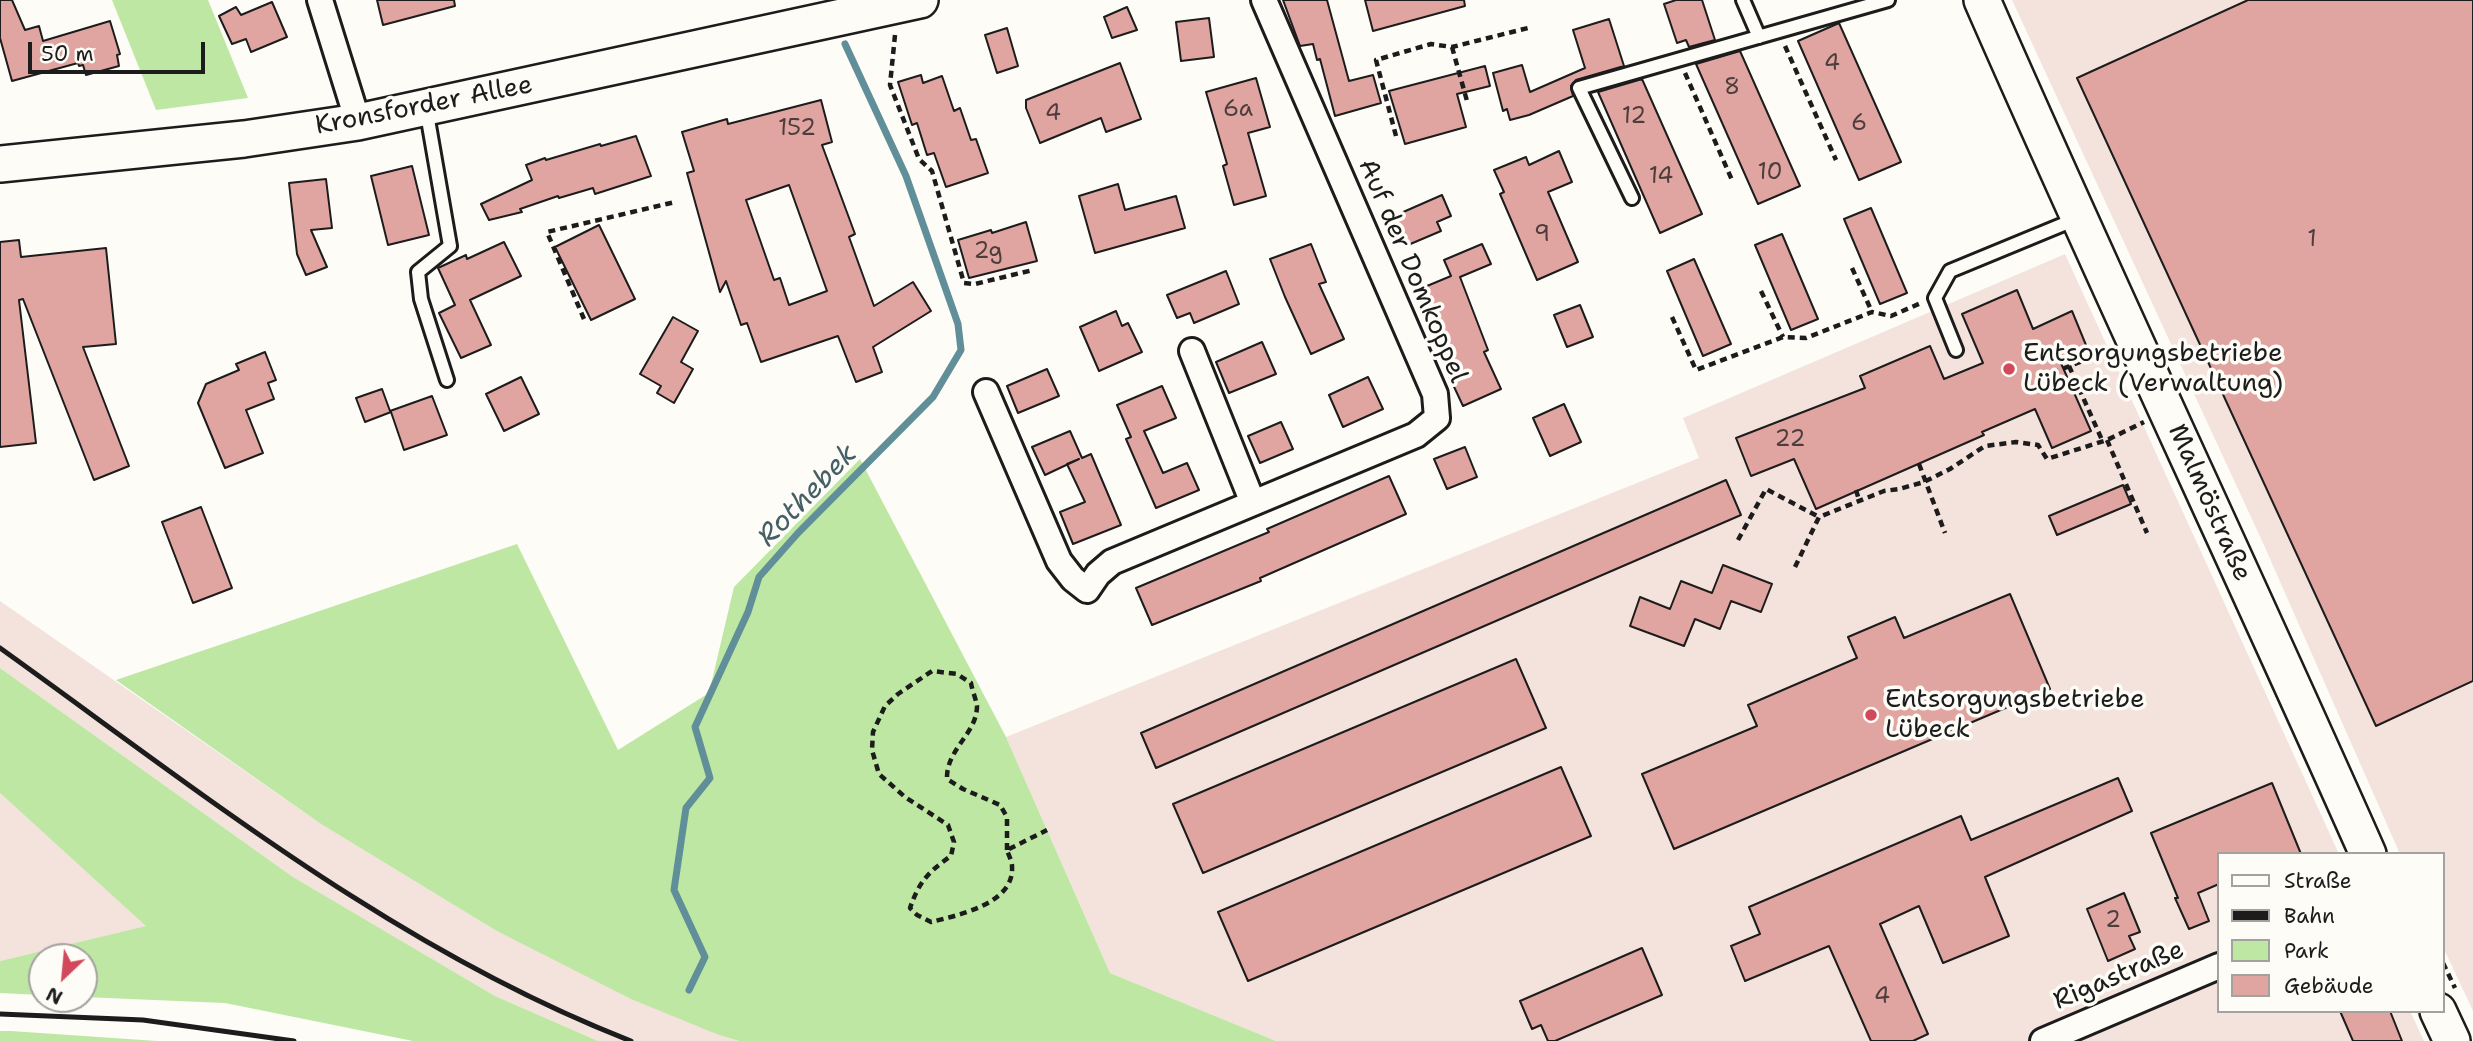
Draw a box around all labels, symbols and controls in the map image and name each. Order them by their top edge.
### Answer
scale bar [32,28,208,72]
text: 50 m [41,40,94,68]
house number: 4 [1824,50,1840,78]
street label: Kronsforder Allee [313,70,535,142]
house number: 8 [1724,74,1740,102]
house number: 6a [1223,96,1253,124]
house number: 4 [1045,100,1061,128]
house number: 12 [1622,103,1646,131]
house number: 6 [1851,110,1867,138]
house number: 152 [778,115,816,143]
street label: Auf der Domkoppel [1351,154,1473,388]
house number: 10 [1757,159,1783,187]
house number: 14 [1649,163,1673,191]
house number: 9 [1534,221,1550,249]
house number: 1 [2307,226,2317,254]
house number: 2g [973,238,1003,266]
place label: Entsorgungsbetriebe Lübeck (Verwaltung) [2023,338,2283,400]
marker: Entsorgungsbetriebe Lübeck (Verwaltung) [2001,361,2017,377]
street label: Malmöstraße [2160,420,2258,586]
house number: 22 [1774,426,1806,454]
water label: Rothebek [751,438,865,554]
place label: Entsorgungsbetriebe Lübeck [1885,684,2145,746]
marker: Entsorgungsbetriebe Lübeck [1863,707,1879,723]
legend [2218,852,2445,1013]
text: Straße [2284,867,2352,895]
text: Bahn [2284,902,2335,930]
house number: 2 [2105,907,2121,935]
street label: Rigastraße [2049,935,2189,1017]
text: Park [2284,937,2329,965]
north arrow [28,943,98,1013]
text: Gebäude [2284,972,2374,1000]
text: N [42,981,67,1010]
house number: 4 [1874,983,1890,1011]

